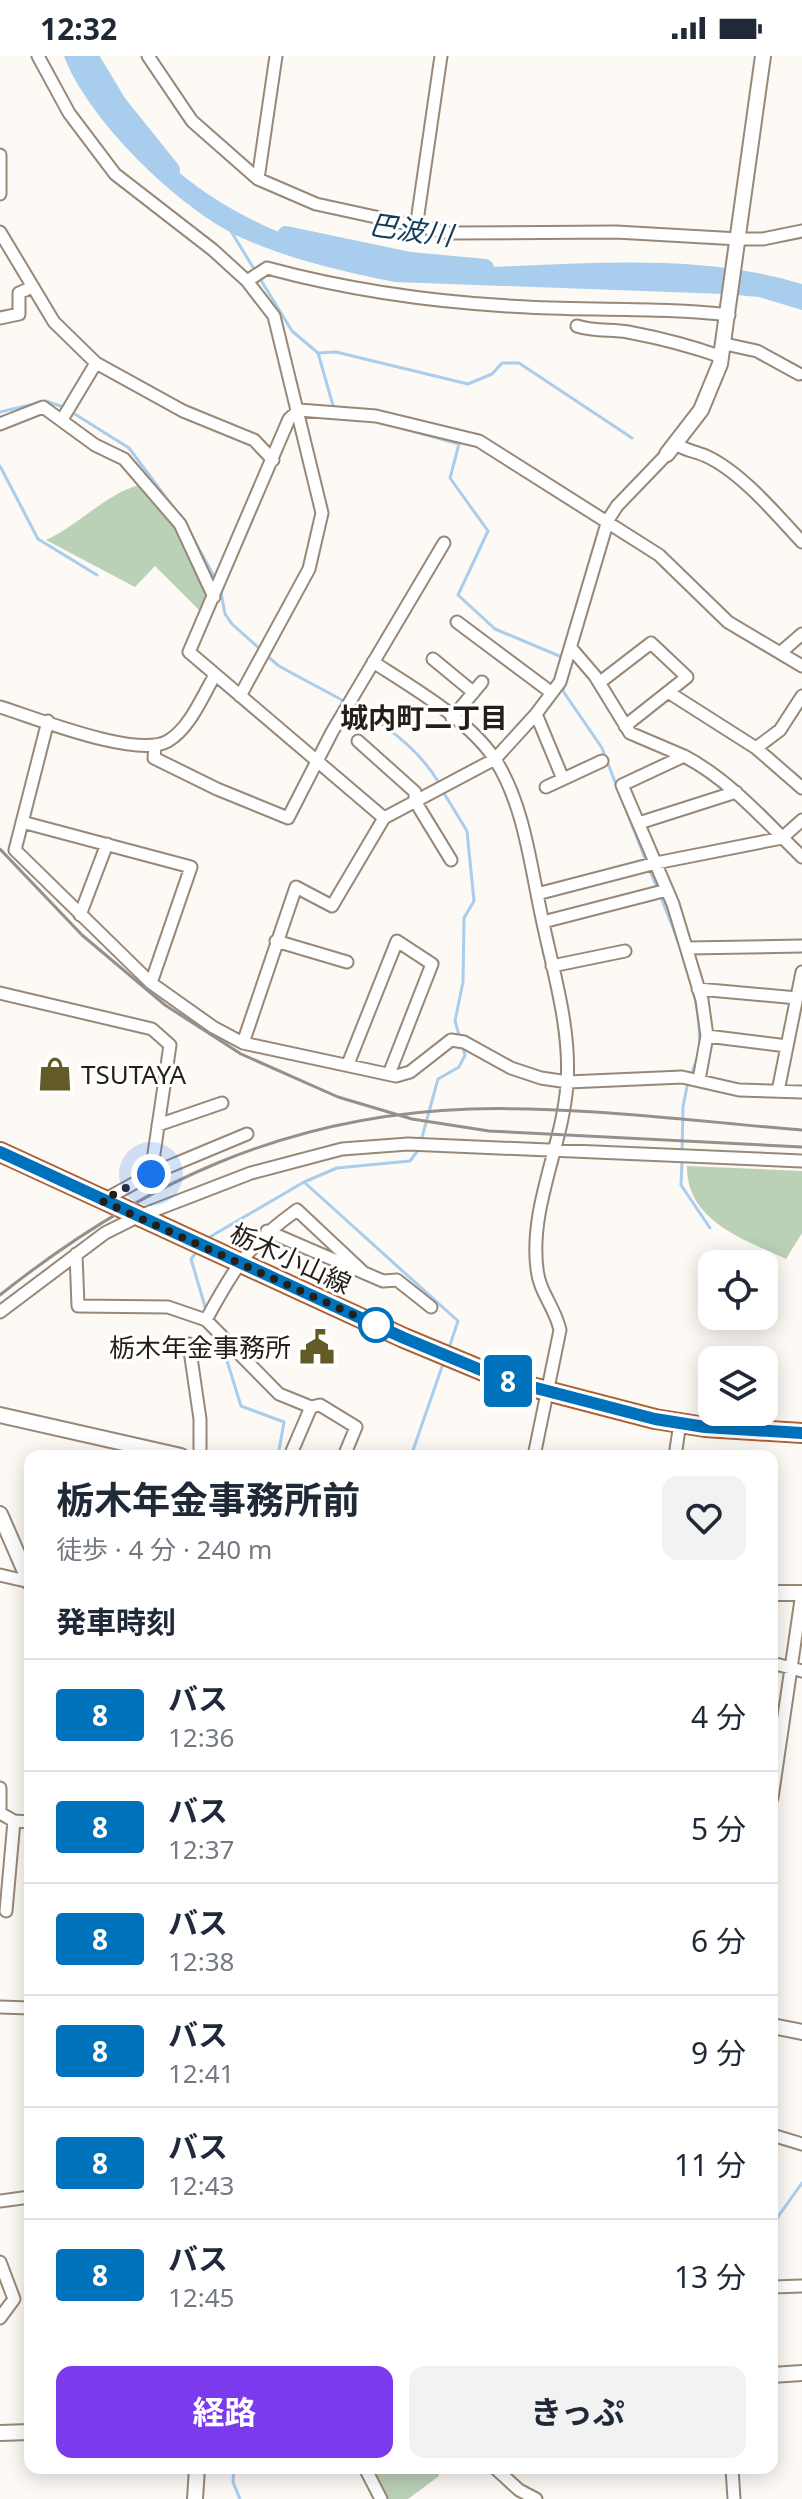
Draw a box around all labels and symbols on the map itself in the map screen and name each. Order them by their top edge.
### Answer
water label: 巴波川 [367,204,458,254]
district label: 城内町二丁目 [340,698,508,736]
shop icon: TSUTAYA [36,1055,74,1093]
place label: TSUTAYA [81,1056,187,1092]
your location [131,1154,171,1194]
street label: 栃木小山線 [224,1214,358,1302]
unlabelled marker [359,1308,393,1342]
public building icon: 栃木年金事務所 [298,1328,336,1366]
place label: 栃木年金事務所 [109,1329,291,1365]
line badge: 8 [482,1355,534,1407]

